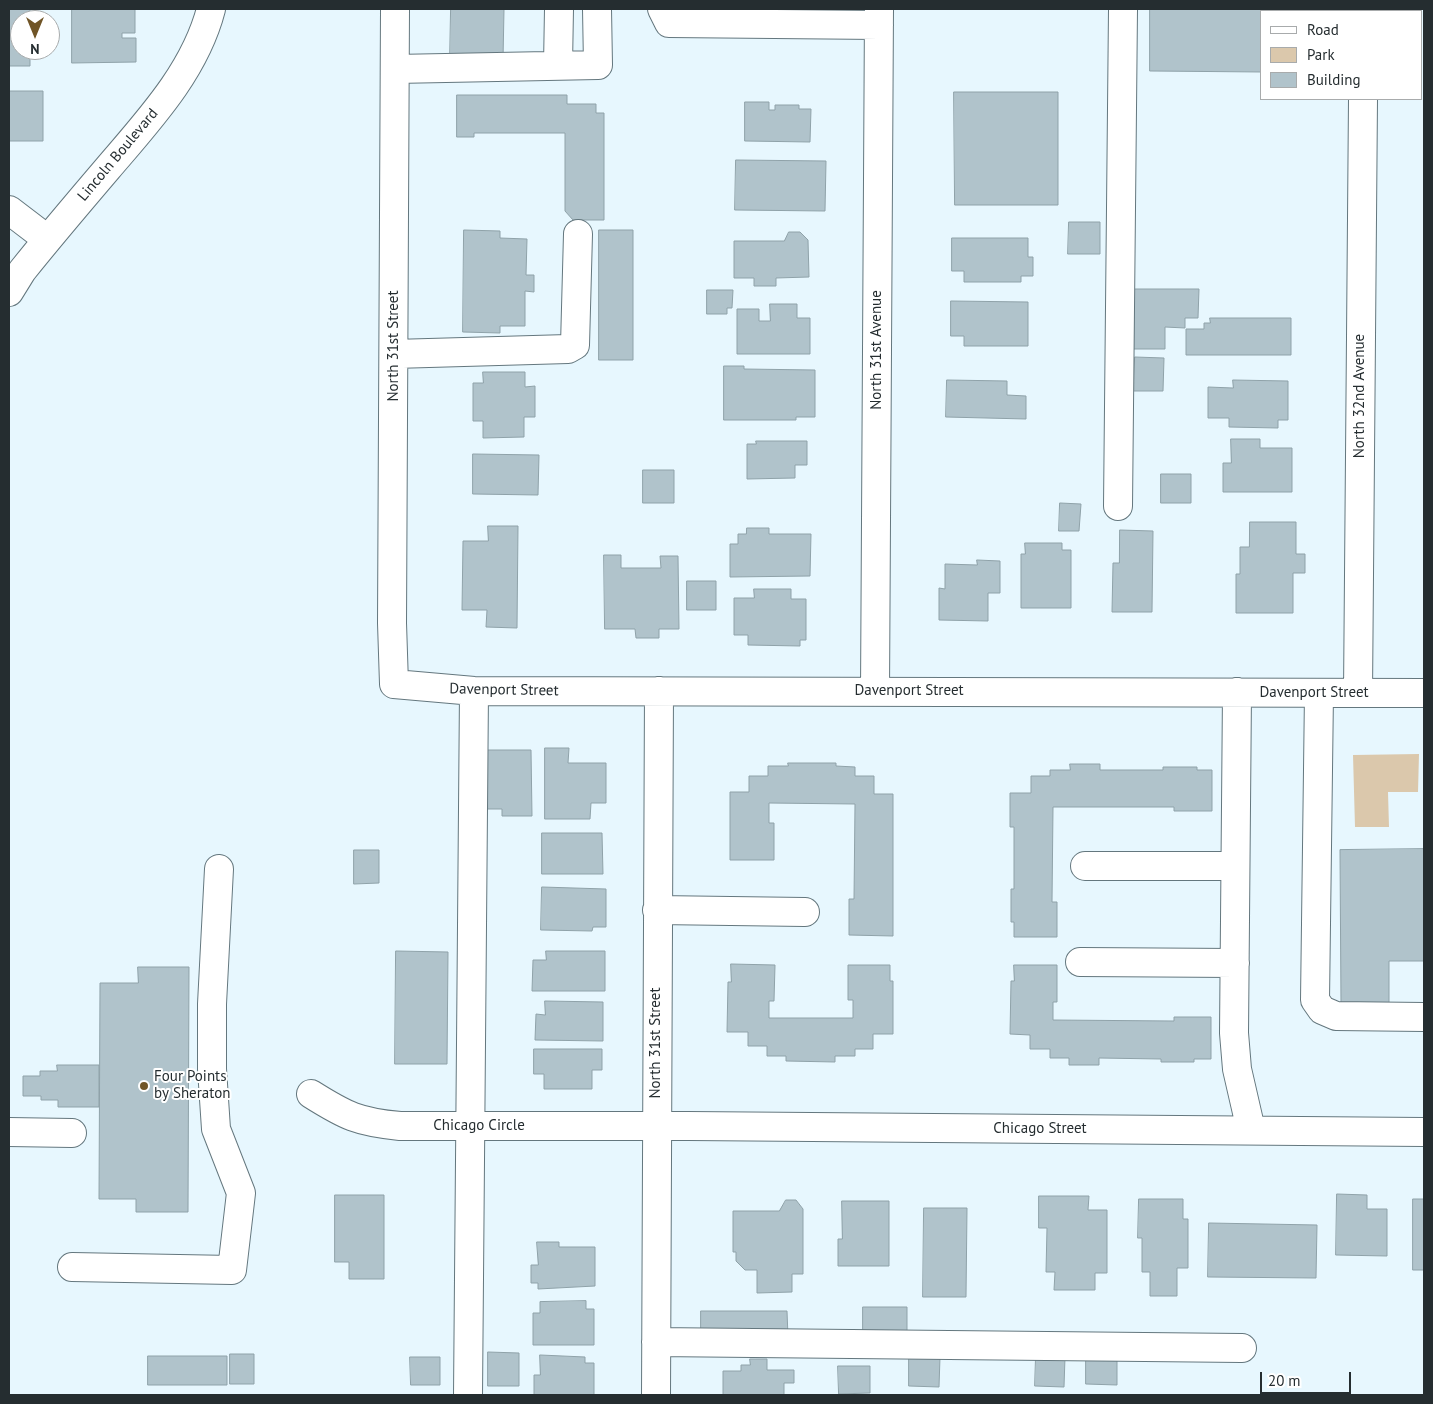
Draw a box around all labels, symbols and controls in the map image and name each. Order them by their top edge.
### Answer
north arrow [10,10,60,60]
legend [1260,10,1423,100]
text: Road [1307,20,1339,39]
text: N [30,40,40,58]
text: Park [1307,45,1335,64]
text: Building [1307,70,1361,89]
street label: Lincoln Boulevard [74,105,162,205]
street label: North 31st Street [385,290,403,402]
street label: North 31st Avenue [868,290,886,410]
street label: North 32nd Avenue [1351,334,1369,458]
street label: Davenport Street [449,680,559,700]
street label: Davenport Street [854,682,964,700]
street label: Davenport Street [1259,684,1369,702]
street label: North 31st Street [647,987,665,1099]
place label: Four Points by Sheraton [154,1068,230,1103]
marker: Four Points by Sheraton [138,1080,150,1092]
street label: Chicago Circle [433,1117,525,1135]
street label: Chicago Street [993,1120,1087,1138]
scale bar [1263,1362,1354,1394]
text: 20 m [1268,1371,1301,1390]

